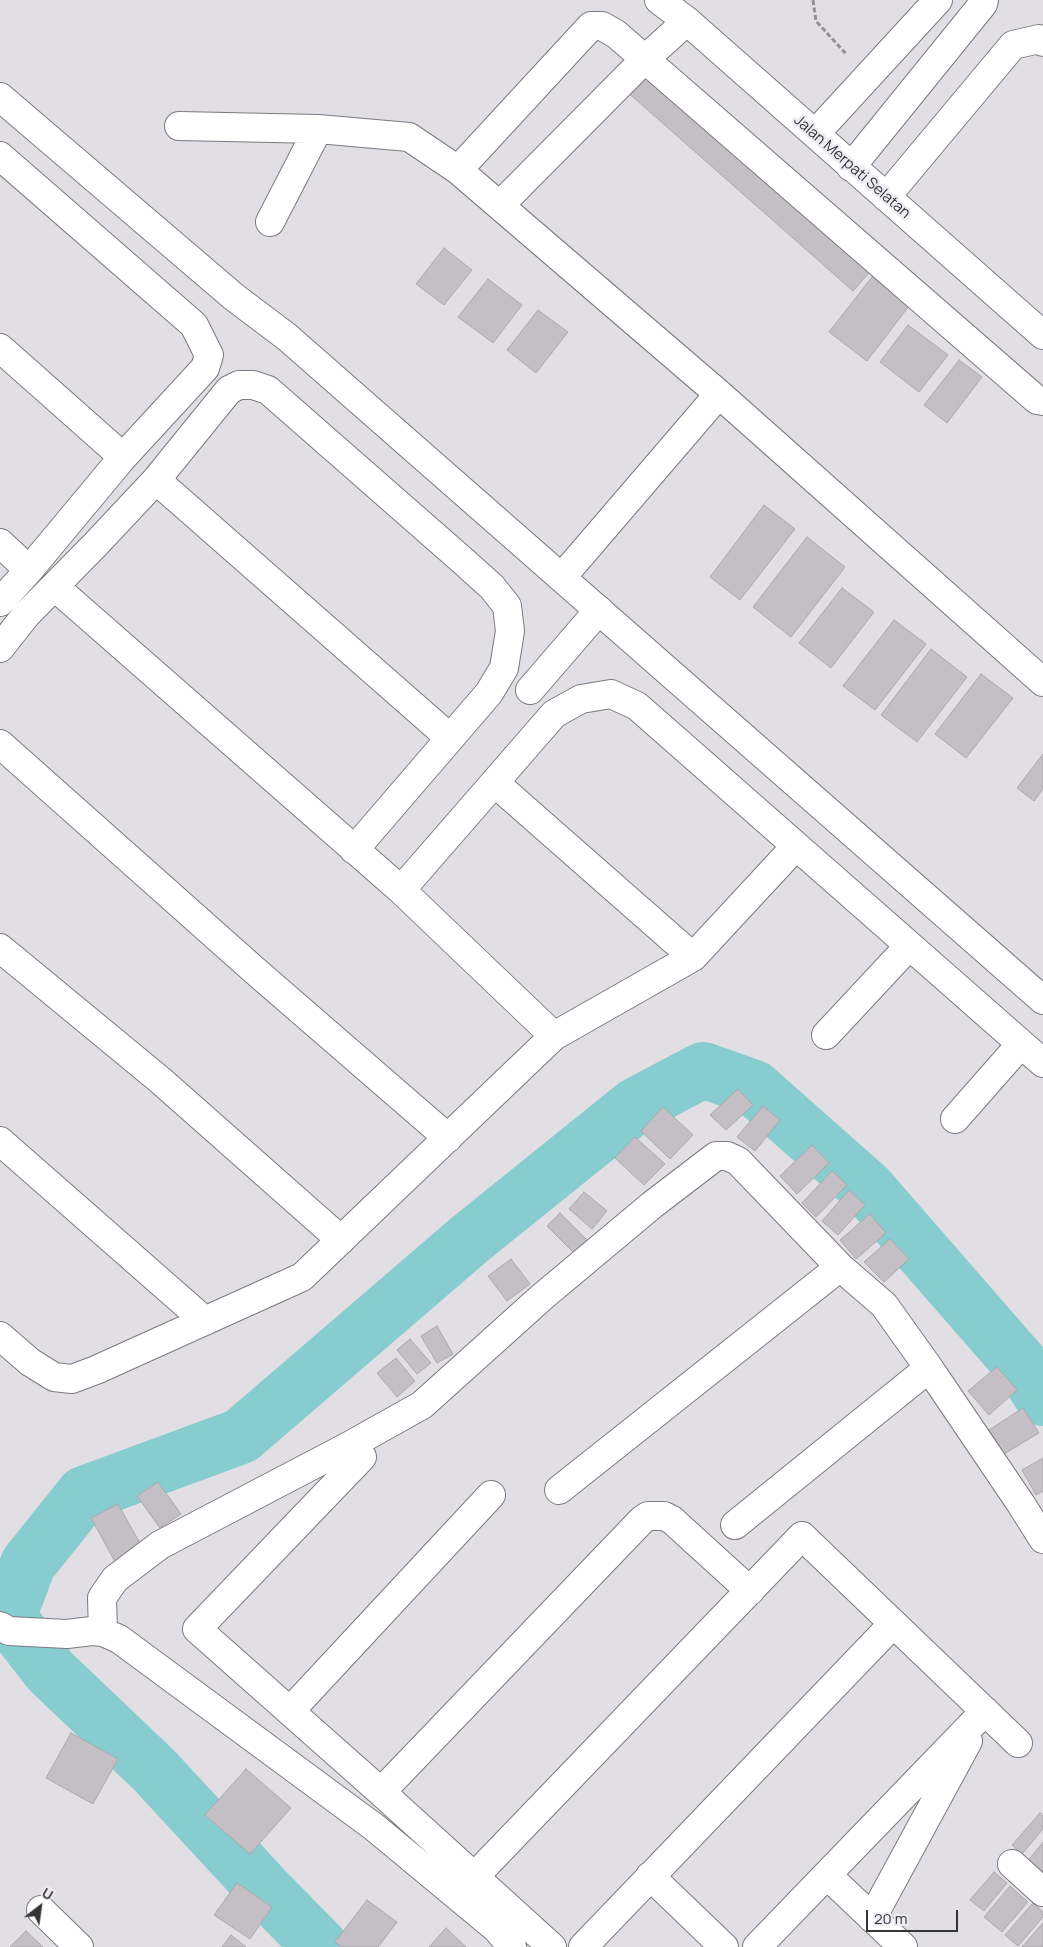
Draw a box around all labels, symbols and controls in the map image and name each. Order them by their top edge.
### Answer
street label: Jalan Merpati Selatan [790,111,914,223]
north arrow [15,1882,65,1932]
text: U [39,1883,57,1904]
scale bar [868,1900,960,1932]
text: 20 m [874,1908,907,1929]

